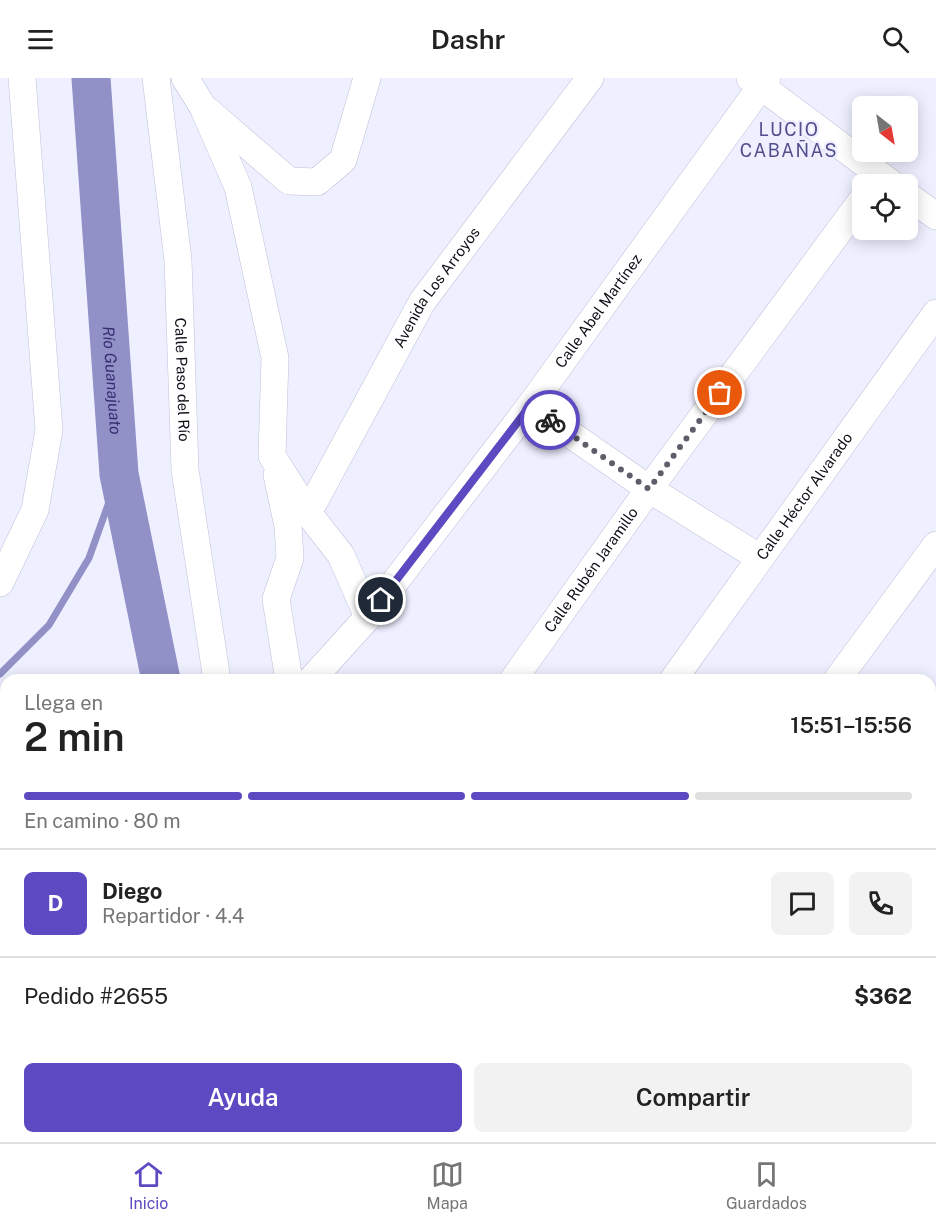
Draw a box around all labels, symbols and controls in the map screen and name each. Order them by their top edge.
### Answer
icon: menu [24,23,57,56]
text: Dashr [431,23,505,55]
icon: search [879,23,912,56]
north arrow [852,96,918,162]
map controls [852,96,918,240]
district label: LUCIO CABAÑAS [740,119,838,161]
button: locate [852,174,918,240]
street label: Avenida Los Arroyos [390,224,483,350]
street label: Calle Abel Martínez [551,251,645,371]
street label: Calle Paso del Río [172,317,193,442]
water label: Río Guanajuato [99,325,125,436]
pin [694,367,745,418]
icon: bag [703,376,736,409]
courier [520,390,580,450]
icon: bike [534,404,567,437]
street label: Calle Héctor Alvarado [753,429,856,563]
street label: Calle Rubén Jaramillo [541,504,641,636]
pin [355,574,406,625]
icon: home [364,583,397,616]
text: Llega en [24,691,103,715]
text: 15:51–15:56 [790,712,912,738]
text: 2 min [24,714,125,760]
text: En camino · 80 m [24,809,181,833]
button: chat [771,872,834,935]
button: phone [849,872,912,935]
text: Diego [102,878,162,904]
text: D [48,890,63,916]
text: Repartidor · 4.4 [102,904,244,928]
text: Pedido #2655 [24,983,168,1009]
text: $362 [854,983,912,1009]
button: Ayuda [24,1063,462,1132]
button: Compartir [474,1063,912,1132]
tab: Inicio [129,1158,168,1213]
tab: Mapa [427,1158,468,1213]
tab: Guardados [726,1158,807,1213]

